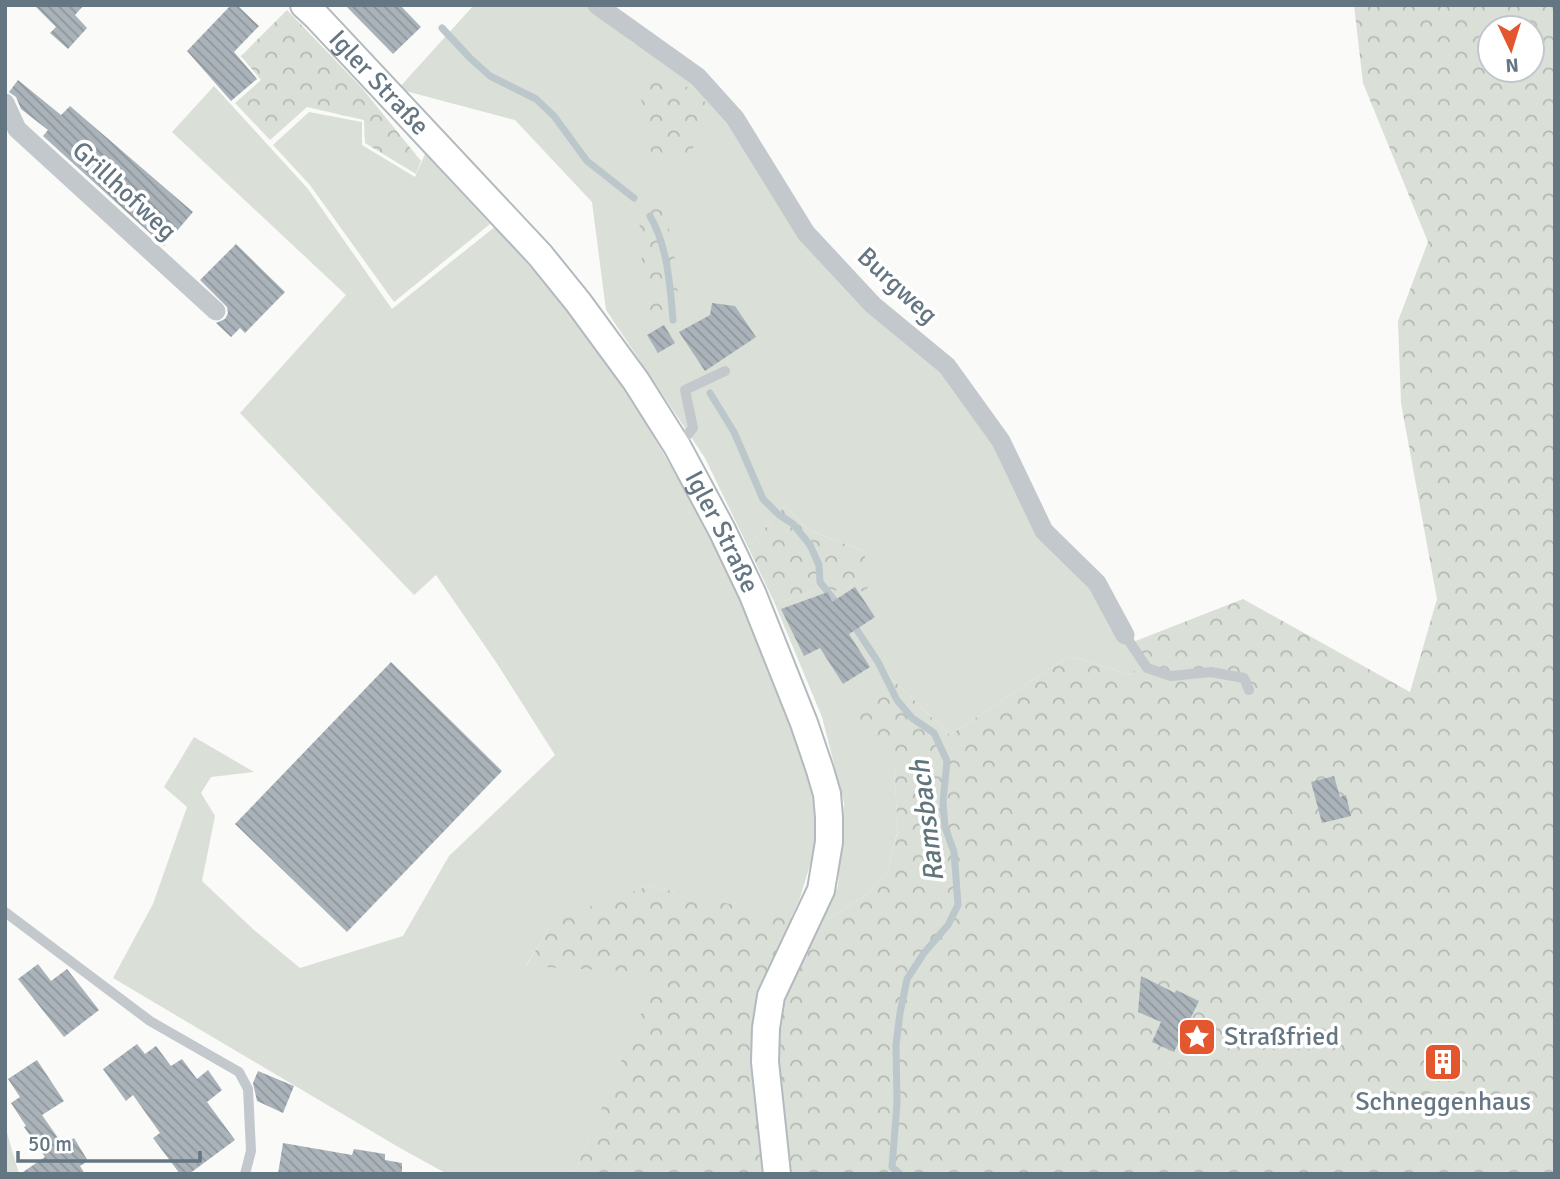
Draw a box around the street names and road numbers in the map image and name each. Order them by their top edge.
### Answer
street label: Igler Straße [322,24,436,142]
street label: Grillhofweg [65,135,183,247]
street label: Burgweg [850,241,944,331]
street label: Igler Straße [677,465,766,598]

